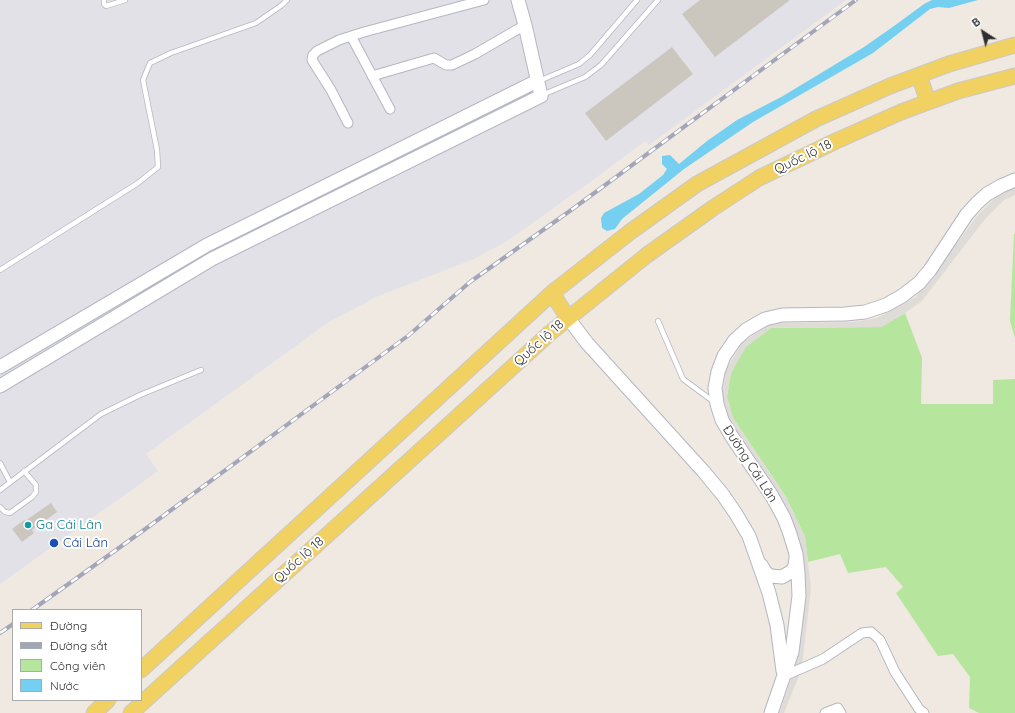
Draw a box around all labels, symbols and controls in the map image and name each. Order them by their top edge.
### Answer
north arrow [963,12,1003,52]
text: B [969,15,983,30]
street label: Quốc lộ 18 [772,136,834,178]
street label: Quốc lộ 18 [511,317,567,369]
street label: Đường Cái Lân [719,423,781,505]
place label: Ga Cái Lân [36,517,102,533]
marker: Ga Cái Lân [23,520,33,530]
street label: Quốc lộ 18 [271,534,327,586]
place label: Cái Lân [63,535,108,551]
marker: Cái Lân [48,537,60,549]
legend [12,609,142,701]
text: Đường [50,618,87,633]
text: Đường sắt [50,638,107,653]
text: Công viên [50,658,105,673]
text: Nước [50,678,79,693]

